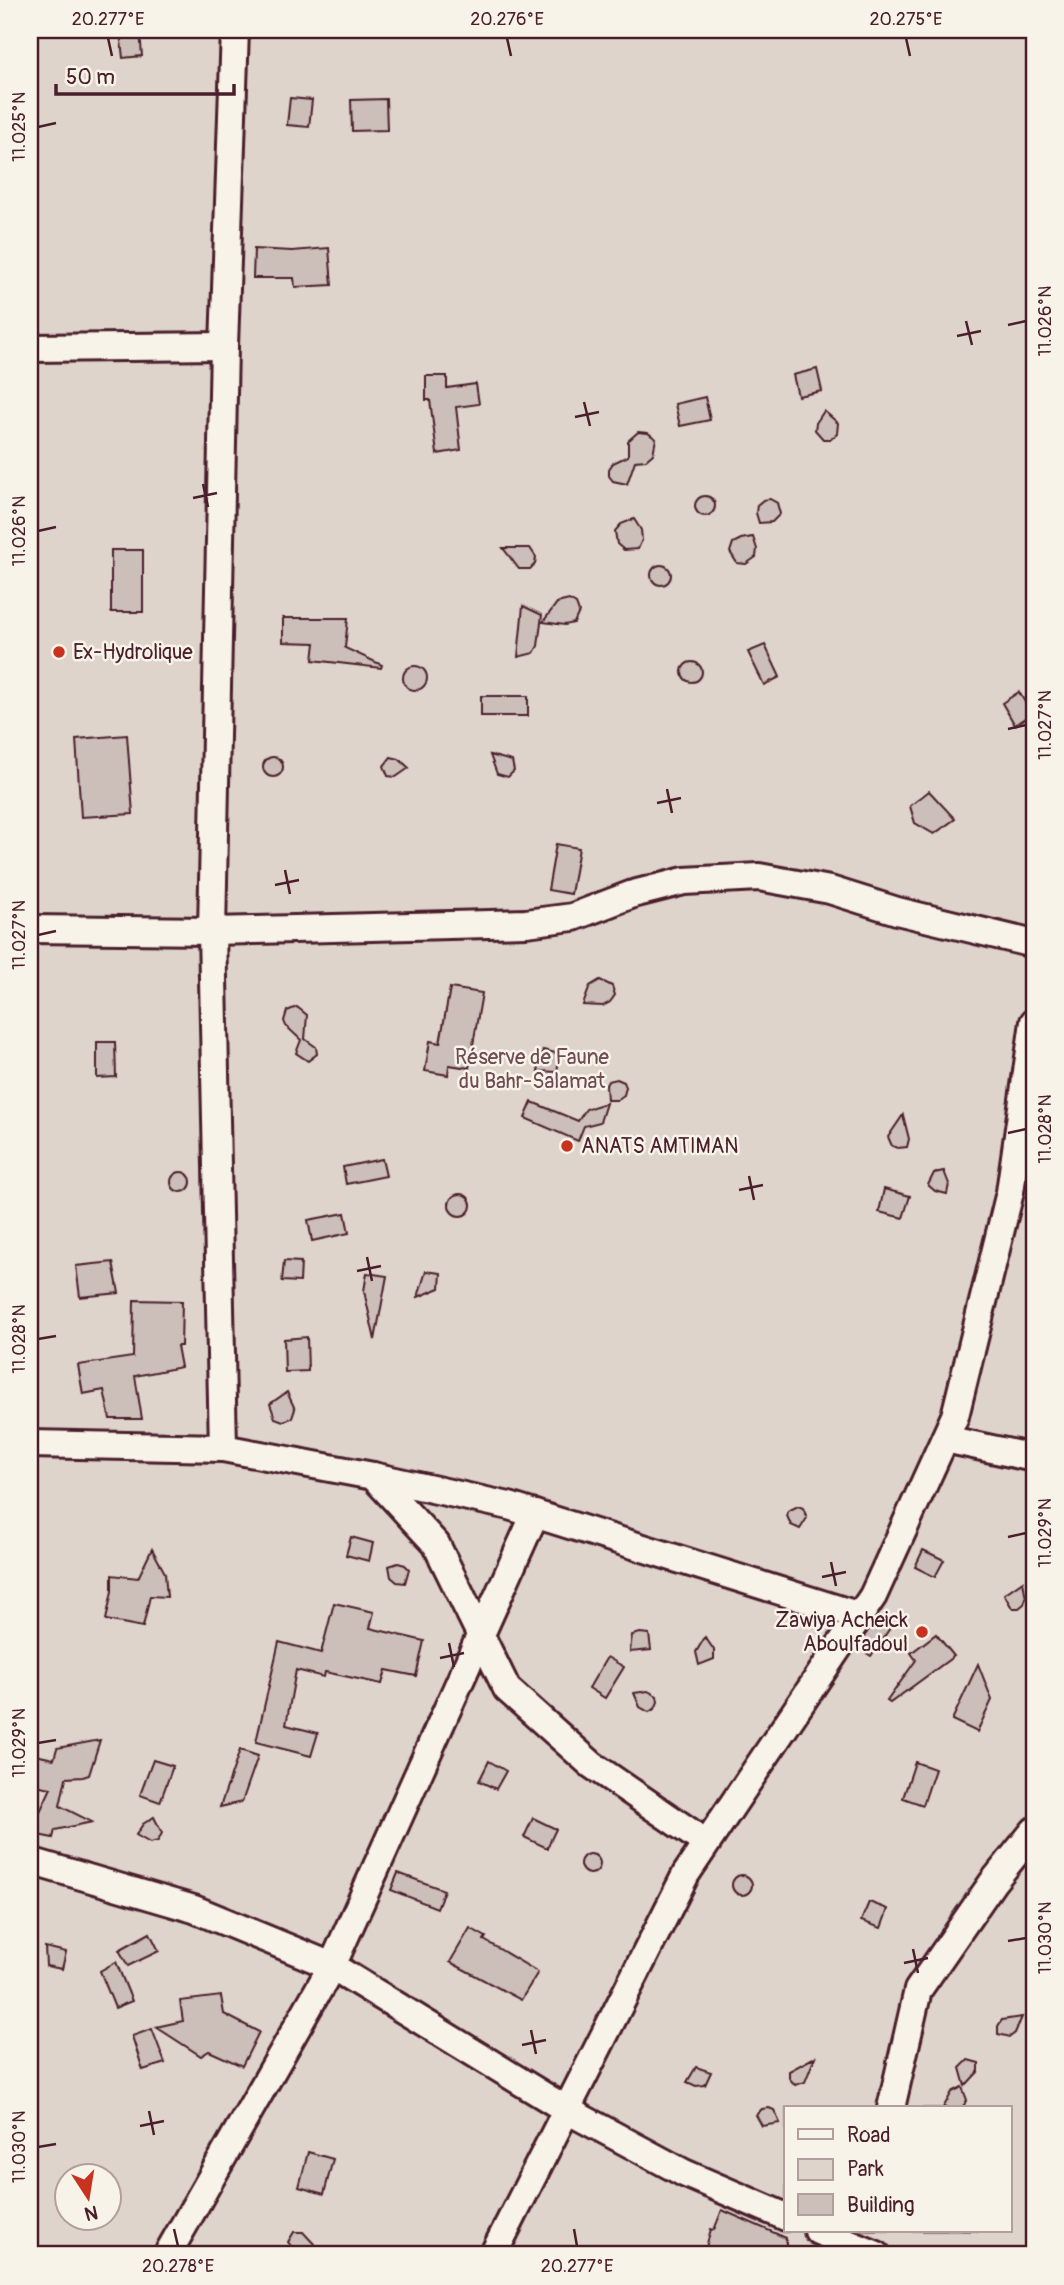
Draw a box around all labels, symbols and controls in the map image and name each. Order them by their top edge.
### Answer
text: 20.277°E [72,8,144,31]
text: 20.276°E [470,8,544,31]
text: 20.275°E [870,8,942,31]
scale bar [56,52,234,96]
text: 50 m [66,64,115,91]
text: 11.025°N [8,92,31,162]
text: 11.026°N [1034,286,1057,356]
text: 11.026°N [8,496,31,566]
place label: Ex-Hydrolique [73,639,193,666]
marker: Ex-Hydrolique [51,644,67,660]
text: 11.027°N [1034,690,1057,760]
text: 11.027°N [8,900,31,970]
park label: Réserve de Faune du Bahr-Salamat [455,1044,610,1095]
text: 11.028°N [1034,1094,1057,1164]
place label: ANATS AMTIMAN [581,1133,739,1160]
marker: ANATS AMTIMAN [559,1138,575,1154]
text: 11.028°N [8,1304,31,1374]
text: 11.029°N [1034,1498,1057,1568]
place label: Zawiya Acheick Aboulfadoul [775,1607,908,1658]
marker: Zawiya Acheick Aboulfadoul [914,1624,930,1640]
text: 11.029°N [8,1708,31,1778]
text: 11.030°N [1034,1902,1057,1974]
legend [784,2106,1012,2232]
text: 11.030°N [8,2111,31,2183]
text: Road [847,2122,891,2149]
text: Park [847,2156,884,2183]
north arrow [52,2162,122,2232]
text: Building [847,2192,914,2219]
text: N [82,2200,100,2226]
text: 20.278°E [142,2255,214,2278]
text: 20.277°E [541,2255,613,2278]

